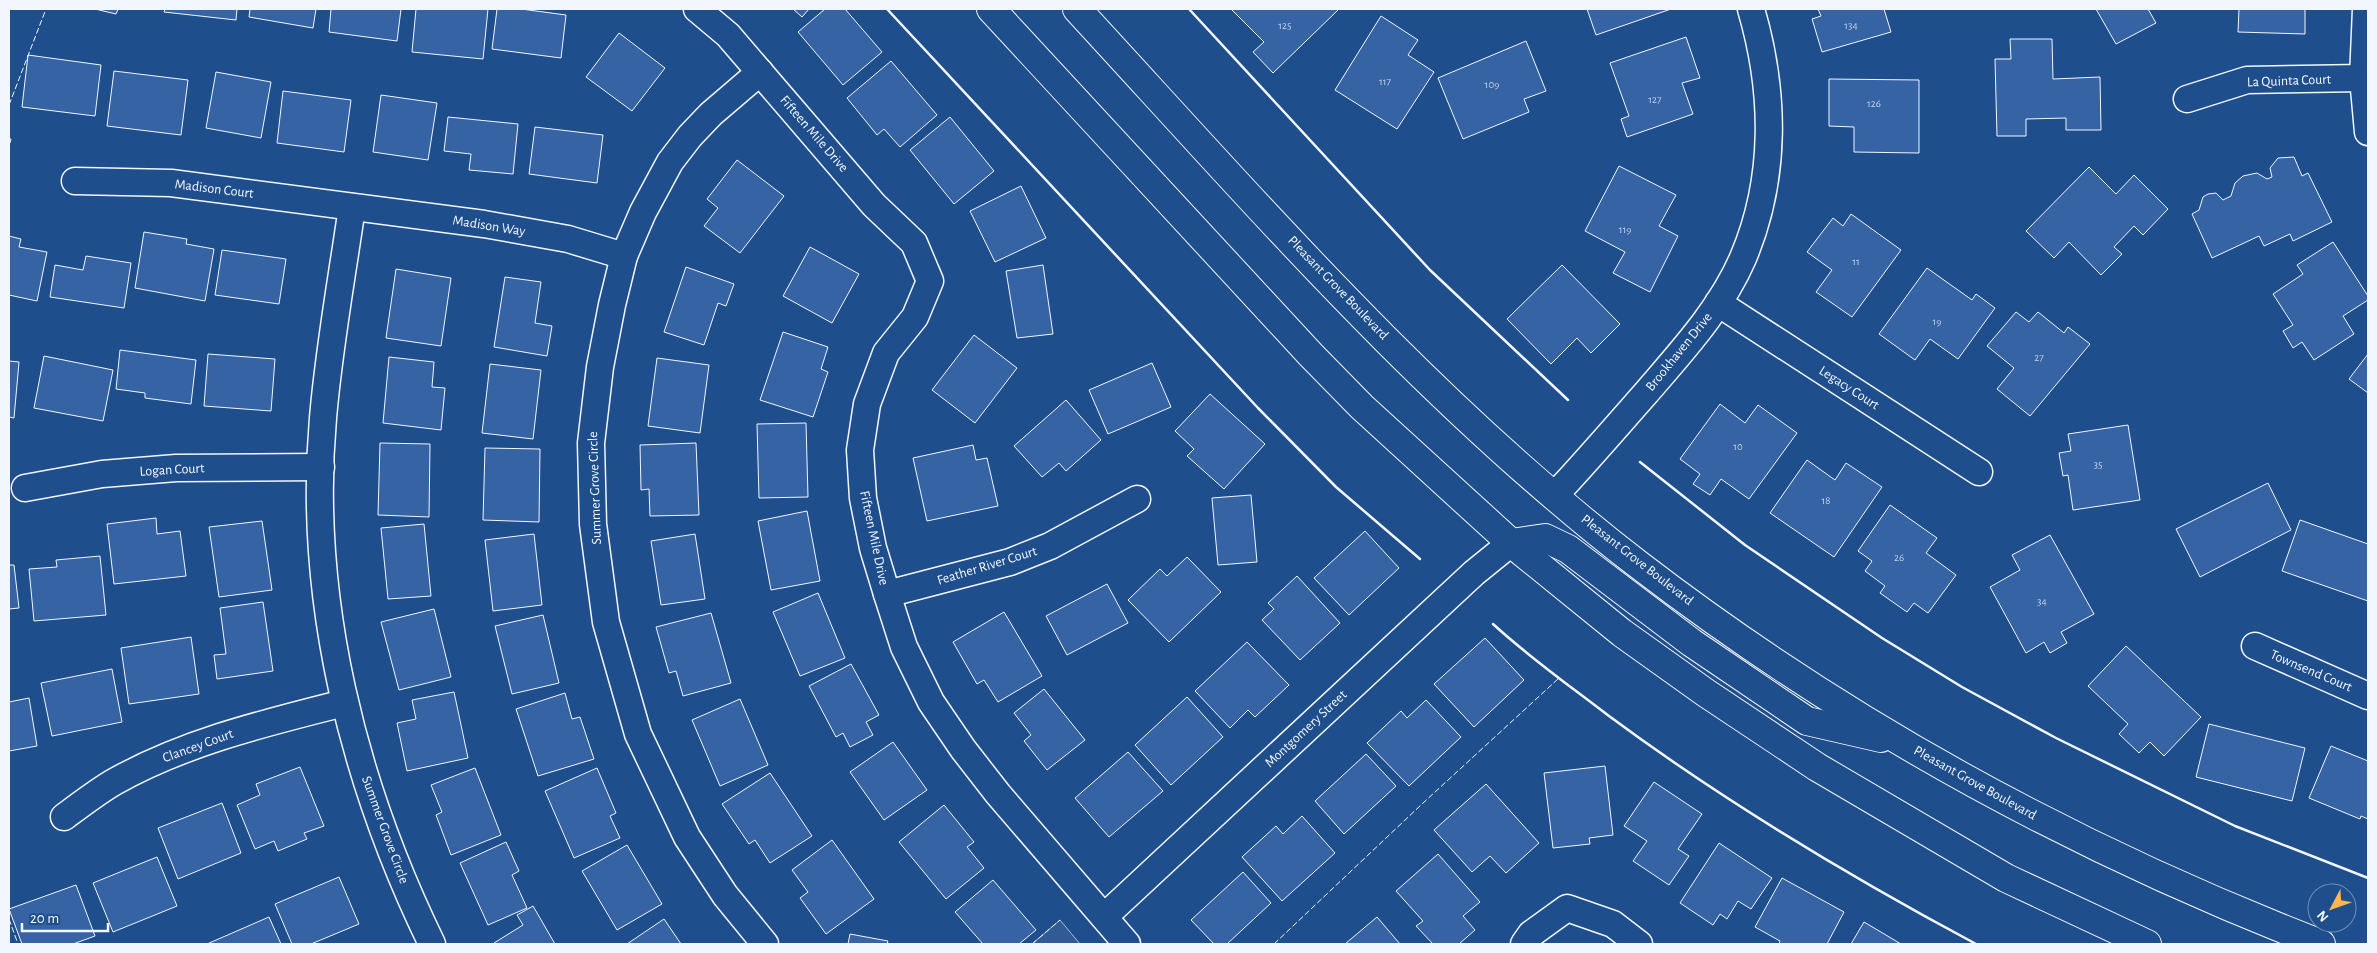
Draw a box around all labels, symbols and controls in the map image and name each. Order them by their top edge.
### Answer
house number: 125 [1278,20,1292,31]
house number: 134 [1844,20,1858,31]
street label: La Quinta Court [2247,73,2332,89]
house number: 117 [1379,76,1391,87]
house number: 109 [1485,79,1499,90]
street label: Fifteen Mile Drive [777,93,851,175]
house number: 127 [1648,94,1662,105]
house number: 126 [1867,98,1881,109]
street label: Madison Court [174,177,255,201]
street label: Madison Way [452,213,526,239]
house number: 119 [1619,224,1631,235]
street label: Pleasant Grove Boulevard [1285,233,1391,343]
house number: 11 [1852,256,1860,267]
street label: Brookhaven Drive [1643,310,1715,394]
house number: 19 [1933,316,1941,327]
house number: 27 [2034,352,2044,363]
street label: Legacy Court [1816,363,1882,413]
street label: Summer Grove Circle [586,431,604,545]
house number: 10 [1733,441,1743,452]
house number: 35 [2093,459,2103,470]
street label: Logan Court [139,461,205,479]
street label: Fifteen Mile Drive [857,489,891,587]
house number: 18 [1822,495,1831,506]
street label: Pleasant Grove Boulevard [1578,512,1696,608]
street label: Feather River Court [935,544,1039,588]
house number: 26 [1894,552,1904,563]
house number: 34 [2037,596,2047,607]
street label: Townsend Court [2268,647,2355,695]
street label: Montgomery Street [1262,687,1350,770]
street label: Clancey Court [161,727,236,765]
street label: Pleasant Grove Boulevard [1911,743,2039,823]
street label: Summer Grove Circle [359,774,411,886]
north arrow [2307,883,2357,933]
scale bar [22,900,109,932]
text: N [2314,908,2331,924]
text: 20 m [30,911,59,926]

